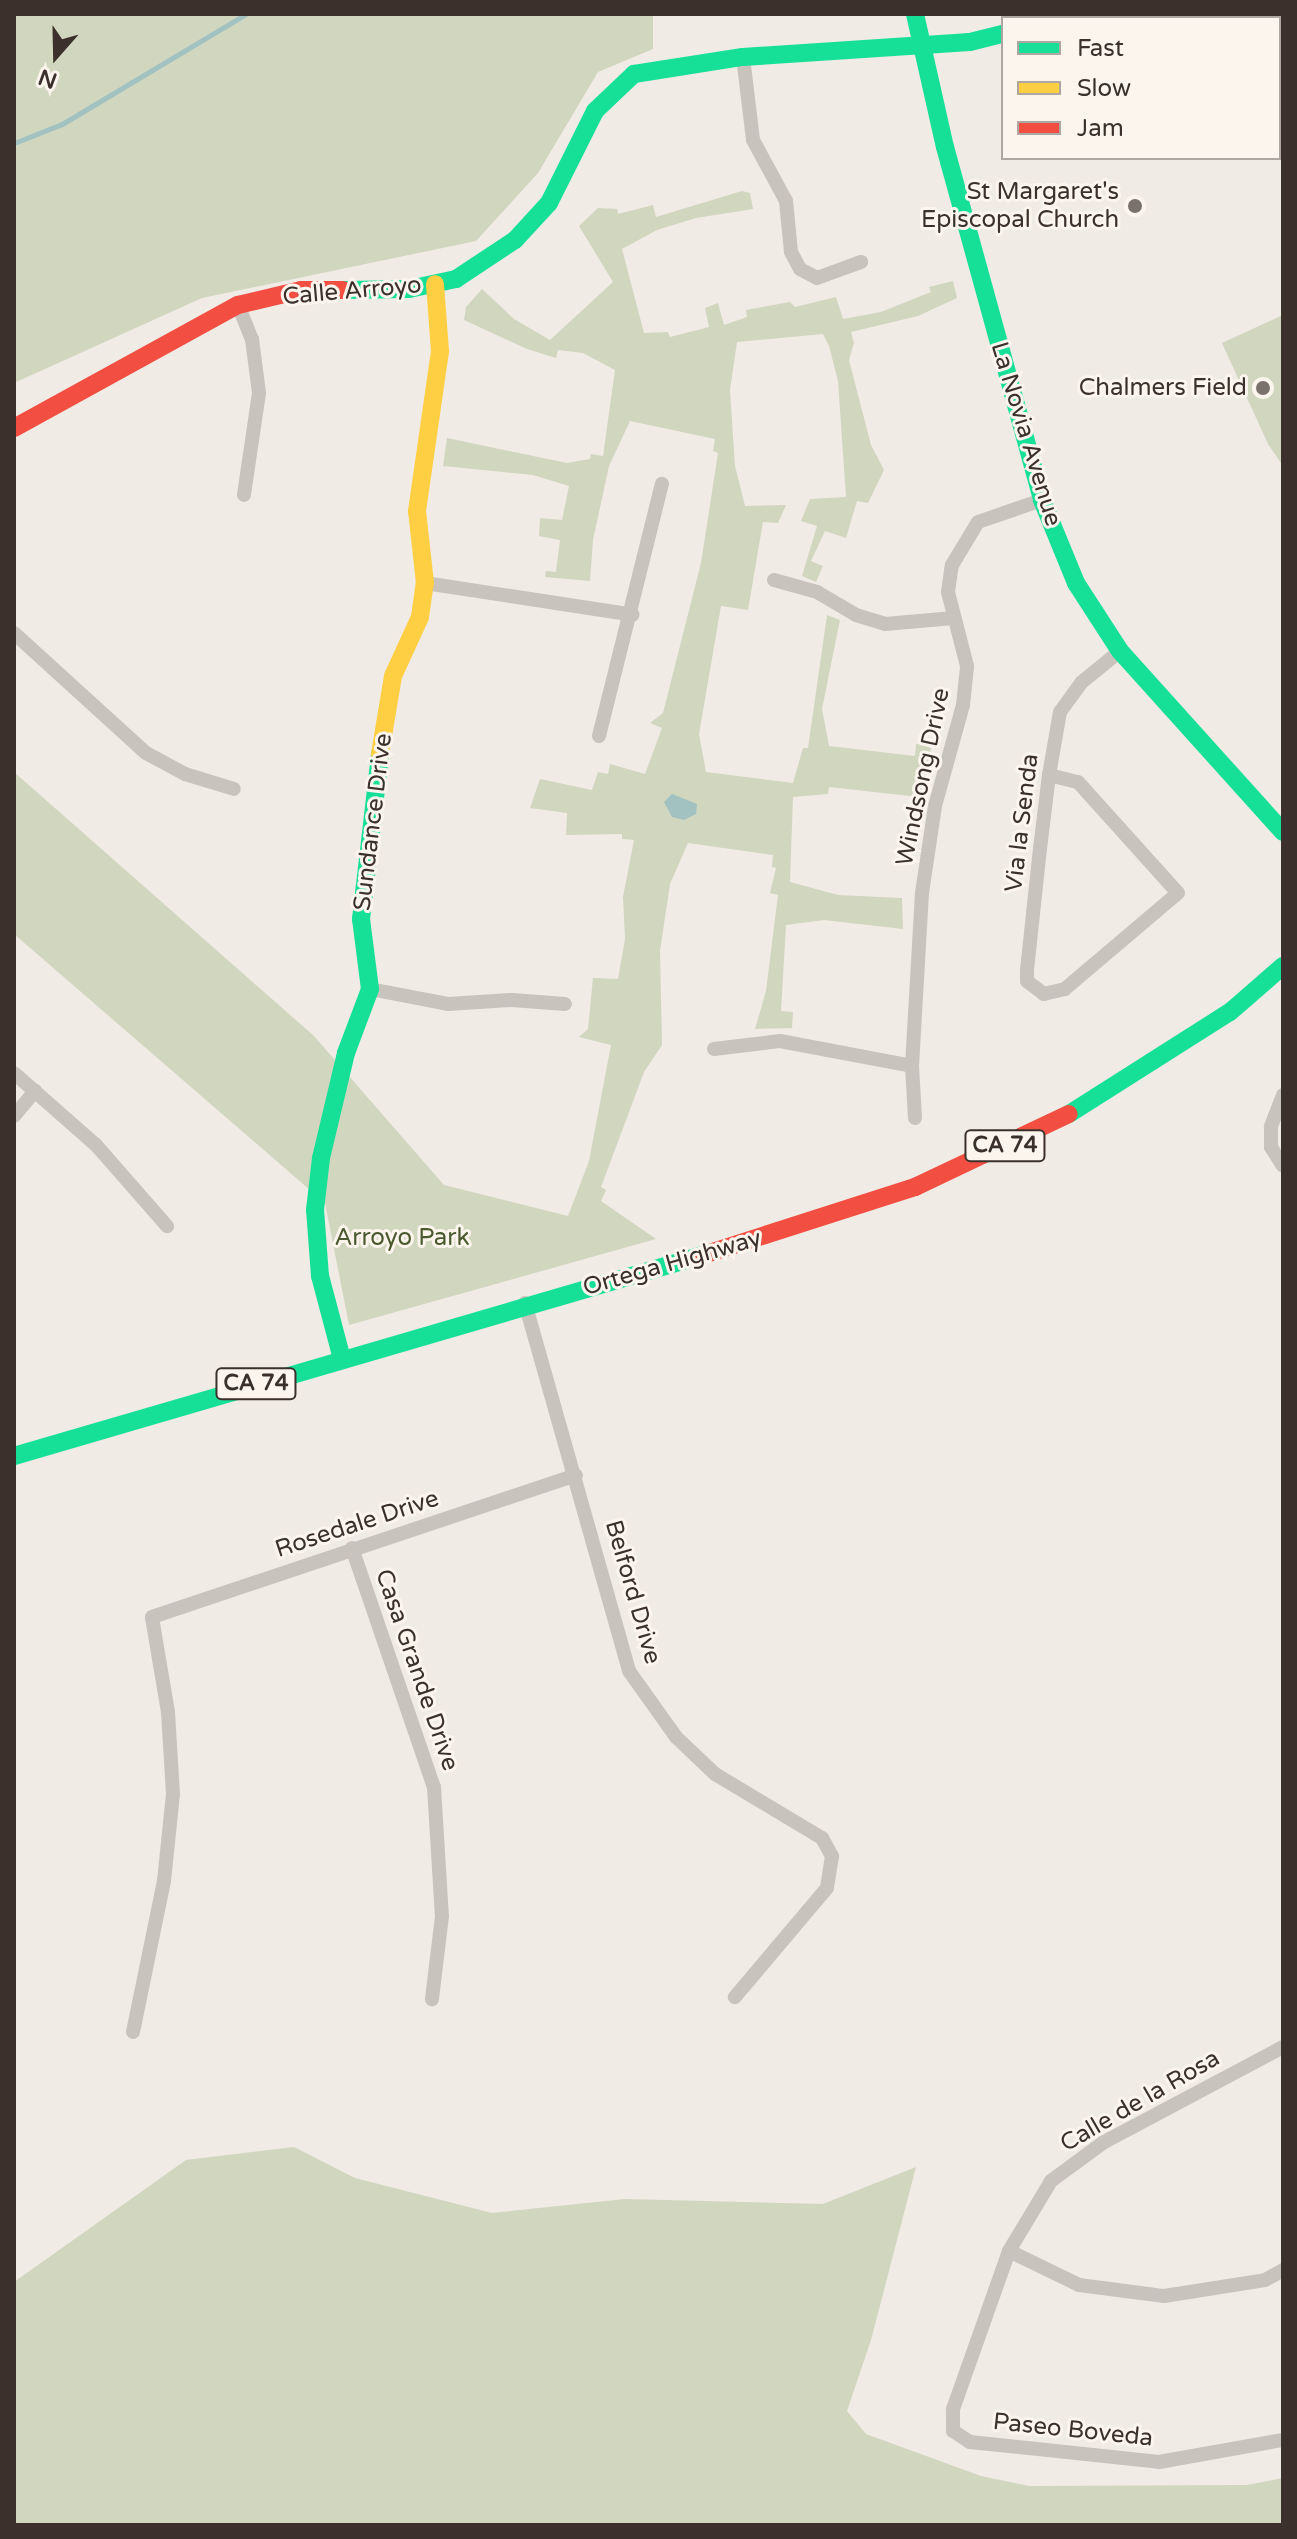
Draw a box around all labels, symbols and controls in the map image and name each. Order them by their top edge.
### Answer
north arrow [16,16,96,96]
legend [1001,16,1281,160]
text: Fast [1077,34,1124,63]
text: N [35,63,61,94]
text: Slow [1077,74,1131,103]
text: Jam [1077,114,1124,143]
place label: St Margaret's Episcopal Church [921,178,1119,234]
marker: St Margaret's Episcopal Church [1126,197,1144,215]
street label: Calle Arroyo [281,271,423,311]
street label: La Novia Avenue [984,338,1068,530]
place label: Chalmers Field [1079,374,1247,402]
marker: Chalmers Field [1254,379,1272,397]
street label: Windsong Drive [890,685,956,869]
street label: Sundance Drive [348,732,398,912]
street label: Via la Senda [999,752,1045,894]
road number: CA 74 [963,1128,1047,1164]
park label: Arroyo Park [334,1224,470,1252]
street label: Ortega Highway [579,1224,765,1302]
road number: CA 74 [214,1366,298,1402]
street label: Rosedale Drive [272,1484,442,1564]
street label: Belford Drive [599,1517,667,1667]
street label: Casa Grande Drive [369,1566,465,1774]
street label: Calle de la Rosa [1055,2044,1225,2158]
street label: Paseo Boveda [992,2407,1154,2453]

